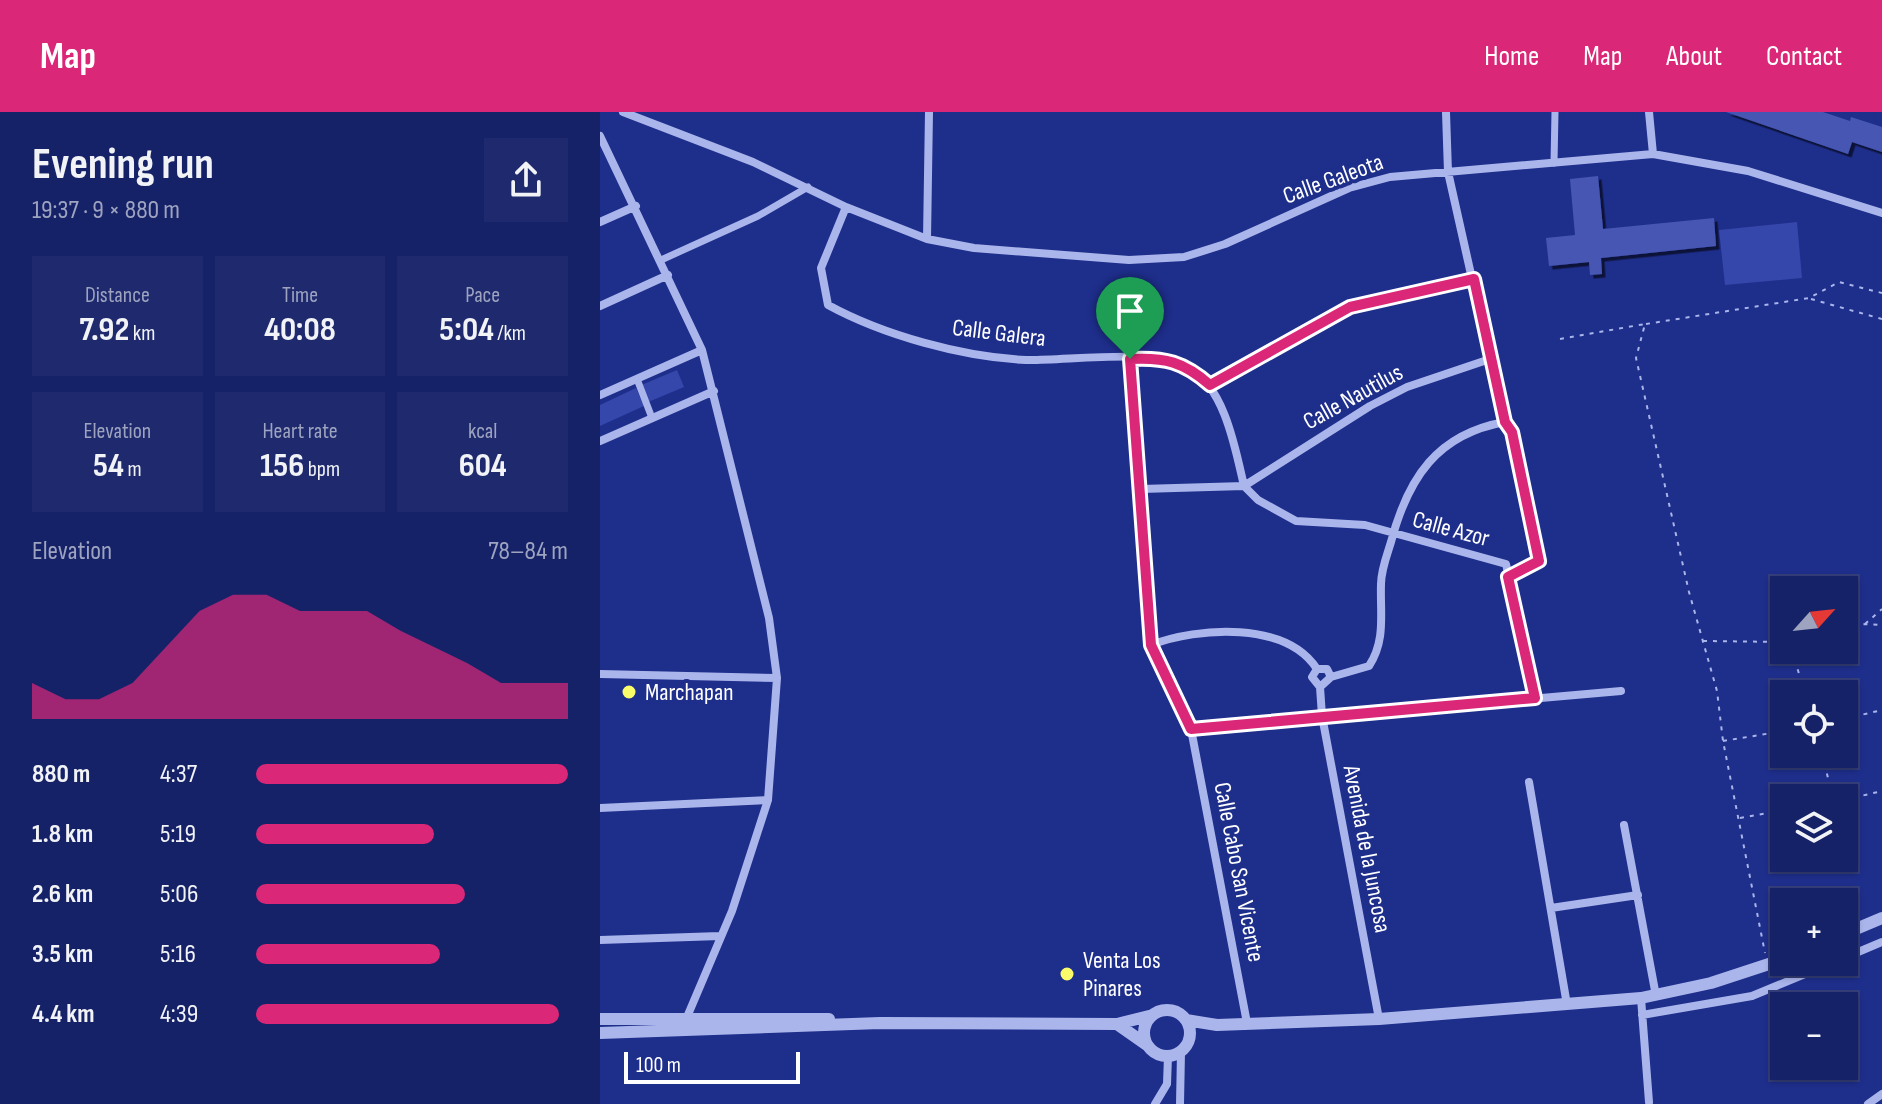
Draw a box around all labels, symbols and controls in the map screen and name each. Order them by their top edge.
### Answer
text: Map [40,34,96,79]
text: Home [1484,40,1539,73]
text: Map [1583,40,1622,73]
text: About [1666,40,1722,73]
text: Contact [1766,40,1842,73]
text: Evening run [32,138,214,191]
button: share [484,138,568,222]
street label: Calle Galeota [1279,148,1387,210]
text: 19:37 · 9 × 880 m [32,195,180,226]
pin [1096,277,1164,359]
text: Distance [85,282,150,309]
text: Time [282,282,318,309]
text: Pace [465,282,500,309]
icon: arrive [1108,289,1152,333]
text: 7.92 [79,309,129,350]
text: 40:08 [264,309,336,350]
text: 5:04 [439,309,494,350]
street label: Calle Galera [951,313,1047,353]
text: km [129,320,155,347]
text: /km [494,320,526,347]
street label: Calle Nautilus [1298,358,1408,436]
text: Elevation [83,418,151,445]
text: Heart rate [262,418,338,445]
text: kcal [468,418,497,445]
text: 54 [93,445,124,486]
text: 156 [260,445,304,486]
text: 604 [459,445,507,486]
text: m [124,456,142,483]
text: bpm [304,456,340,483]
street label: Calle Azor [1409,505,1493,553]
text: Elevation [32,536,112,567]
text: 78–84 m [488,536,568,567]
north arrow [1770,576,1858,664]
map controls [1770,576,1858,1080]
place label: Marchapan [645,678,734,707]
button: locate [1770,680,1858,768]
marker: Marchapan [620,683,638,701]
text: 880 m [32,759,90,790]
text: 4:37 [160,759,197,790]
street label: Avenida de la Juncosa [1336,762,1397,935]
street label: Calle Cabo San Vicente [1207,780,1271,964]
button: layers [1770,784,1858,872]
text: 1.8 km [32,819,93,850]
text: 5:19 [160,819,196,850]
text: 2.6 km [32,879,93,910]
text: 5:06 [160,879,198,910]
button: + [1770,888,1858,976]
text: 3.5 km [32,939,93,970]
text: 5:16 [160,939,196,970]
place label: Venta Los Pinares [1083,946,1161,1003]
marker: Venta Los Pinares [1058,965,1076,983]
button: − [1770,992,1858,1080]
text: 4.4 km [32,999,95,1030]
text: 4:39 [160,999,198,1030]
scale bar [624,1048,800,1084]
text: 100 m [636,1052,681,1079]

